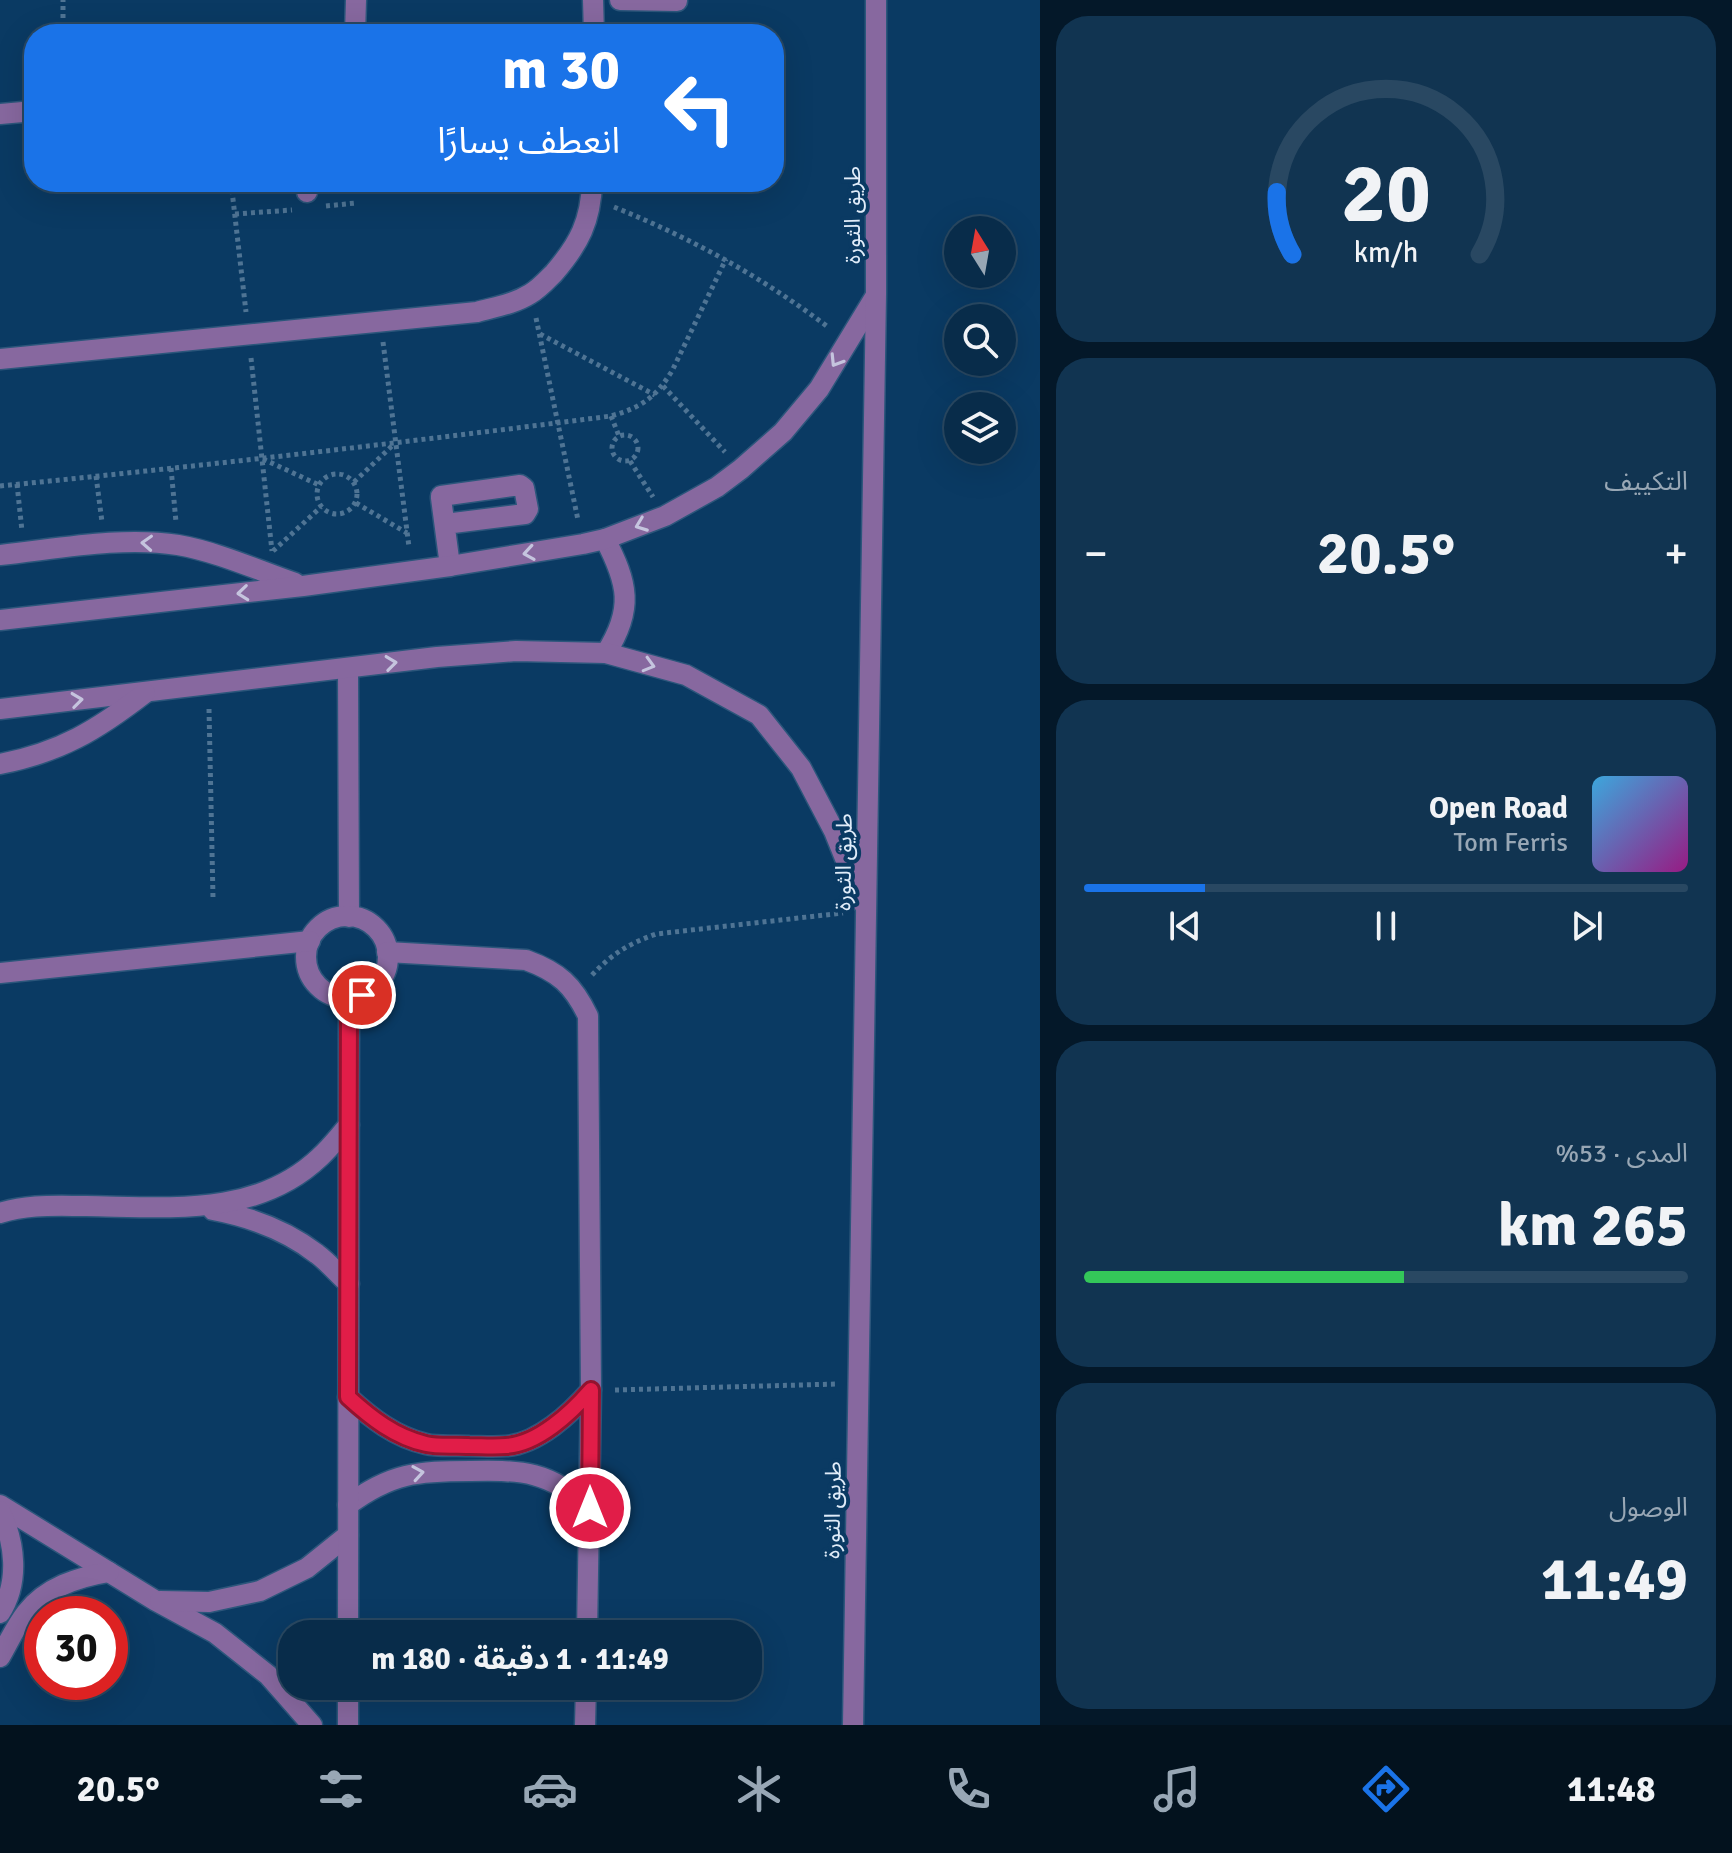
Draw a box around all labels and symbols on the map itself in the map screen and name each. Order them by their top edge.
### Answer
street label: طريق الثورة [839,166,866,264]
north arrow [944,216,1016,288]
one-way arrow [830,352,845,367]
one-way arrow [635,515,649,532]
one-way arrow [140,535,153,552]
one-way arrow [522,544,535,561]
one-way arrow [236,584,249,601]
one-way arrow [385,654,398,671]
one-way arrow [642,656,656,672]
one-way arrow [71,691,84,708]
street label: طريق الثورة [829,813,858,911]
pin [328,961,396,1029]
street label: طريق الثورة [818,1461,847,1559]
one-way arrow [411,1466,425,1483]
position arrow [548,1466,632,1550]
speed limit sign: 30 [24,1596,128,1700]

